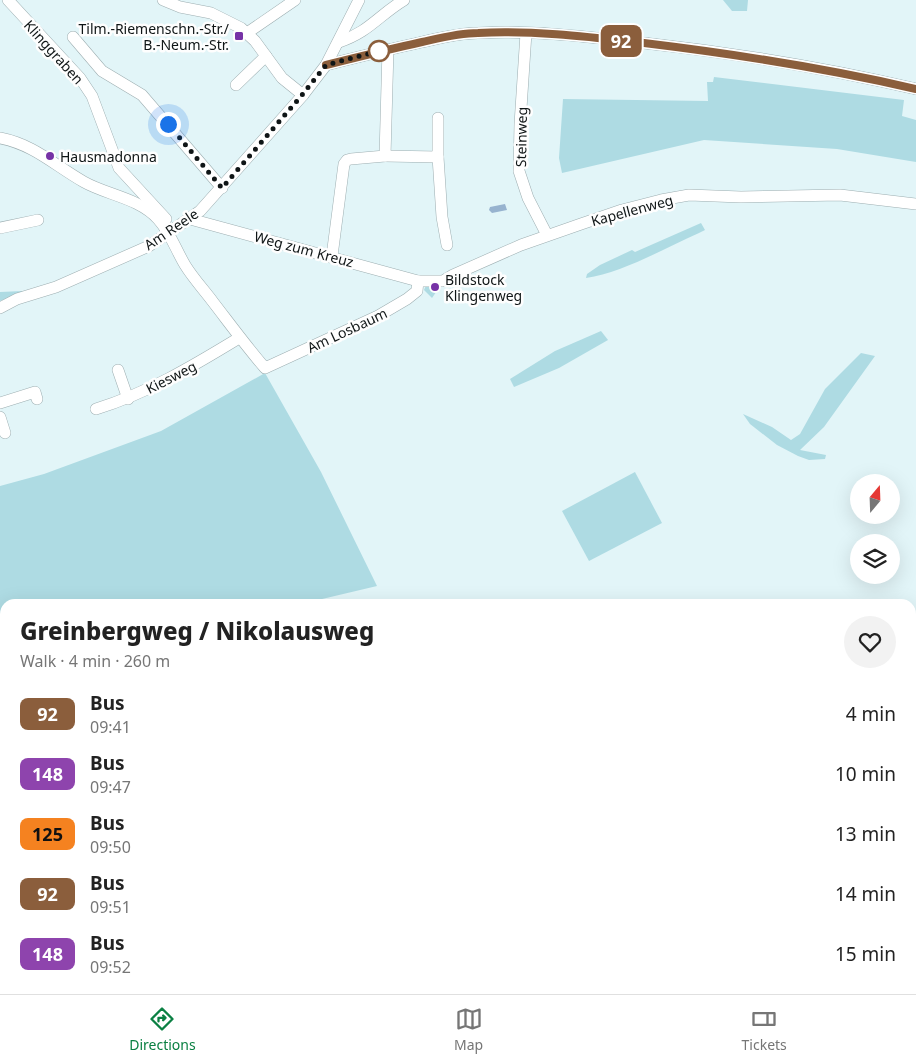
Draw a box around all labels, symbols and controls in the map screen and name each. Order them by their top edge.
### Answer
street label: Klinggraben [20,16,88,88]
place label: Tilm.-Riemenschn.-Str./ B.-Neum.-Str. [79,19,230,54]
line badge: 92 [598,25,644,57]
text: 92 [611,29,631,53]
marker: Tilm.-Riemenschn.-Str./ B.-Neum.-Str. [233,30,245,42]
unlabelled marker [368,40,390,62]
street label: Steinweg [511,107,531,167]
your location [156,112,181,137]
place label: Hausmadonna [60,147,157,166]
marker: Hausmadonna [44,150,56,162]
street label: Kapellenweg [589,190,675,230]
street label: Am Reele [140,204,202,254]
street label: Weg zum Kreuz [252,227,356,272]
place label: Bildstock Klingenweg [445,270,522,305]
marker: Bildstock Klingenweg [429,281,441,293]
street label: Am Losbaum [304,303,390,357]
street label: Kiesweg [142,356,200,398]
north arrow [850,474,900,524]
map controls [850,474,900,584]
button: layers [850,534,900,584]
text: Greinbergweg / Nikolausweg [20,614,374,647]
button: heart [844,616,896,668]
text: Walk · 4 min · 260 m [20,650,170,672]
text: Bus [90,690,125,716]
text: 4 min [846,701,896,727]
text: 92 [37,702,58,726]
text: 09:41 [90,716,131,738]
text: Bus [90,750,125,776]
text: 10 min [835,761,896,787]
text: 148 [32,762,63,786]
text: 09:47 [90,776,131,798]
text: Bus [90,810,125,836]
text: 13 min [835,821,896,847]
text: 125 [32,822,63,846]
text: 09:50 [90,836,131,858]
text: Bus [90,870,125,896]
text: 14 min [835,881,896,907]
text: 92 [37,882,58,906]
text: 09:51 [90,896,131,918]
text: Bus [90,930,125,956]
text: 15 min [835,941,896,967]
text: 148 [32,942,63,966]
text: 09:52 [90,956,131,978]
tab: Directions [129,1005,196,1054]
tab: Map [454,1005,483,1054]
tab: Tickets [742,1005,787,1054]

